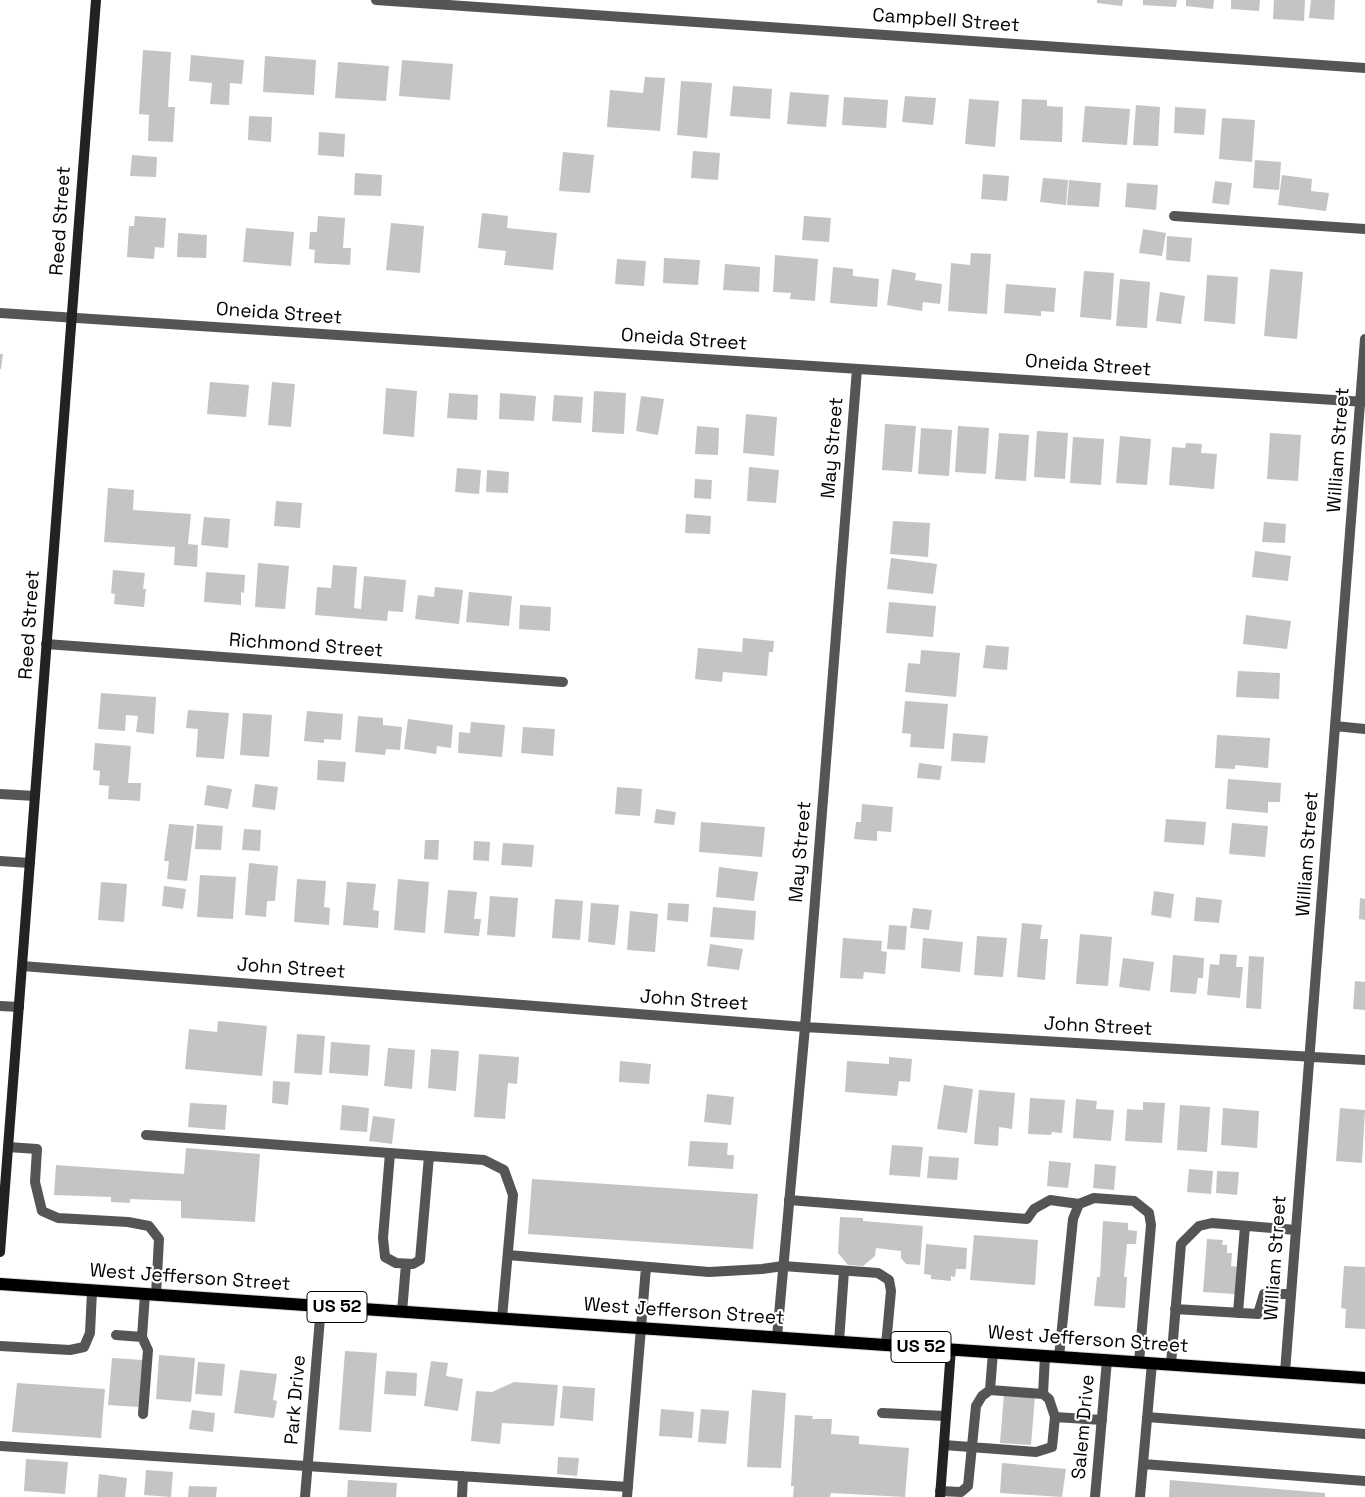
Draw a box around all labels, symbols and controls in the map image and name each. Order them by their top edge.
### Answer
street label: Campbell Street [872,4,1020,38]
street label: Reed Street [46,166,76,276]
street label: Oneida Street [215,298,343,330]
street label: Oneida Street [620,324,748,356]
street label: Oneida Street [1024,350,1152,382]
street label: William Street [1323,387,1355,513]
street label: May Street [817,396,849,500]
street label: Reed Street [15,570,45,680]
street label: Richmond Street [228,629,384,663]
street label: William Street [1292,791,1324,917]
street label: May Street [785,800,817,904]
street label: John Street [236,954,346,984]
street label: John Street [639,986,749,1016]
street label: John Street [1043,1013,1153,1041]
street label: William Street [1260,1195,1292,1321]
street label: West Jefferson Street [89,1260,291,1296]
road number: US 52 [307,1291,367,1322]
street label: West Jefferson Street [583,1294,785,1330]
street label: West Jefferson Street [987,1322,1189,1358]
road number: US 52 [891,1331,951,1362]
street label: Park Drive [281,1354,311,1446]
street label: Salem Drive [1068,1374,1100,1480]

